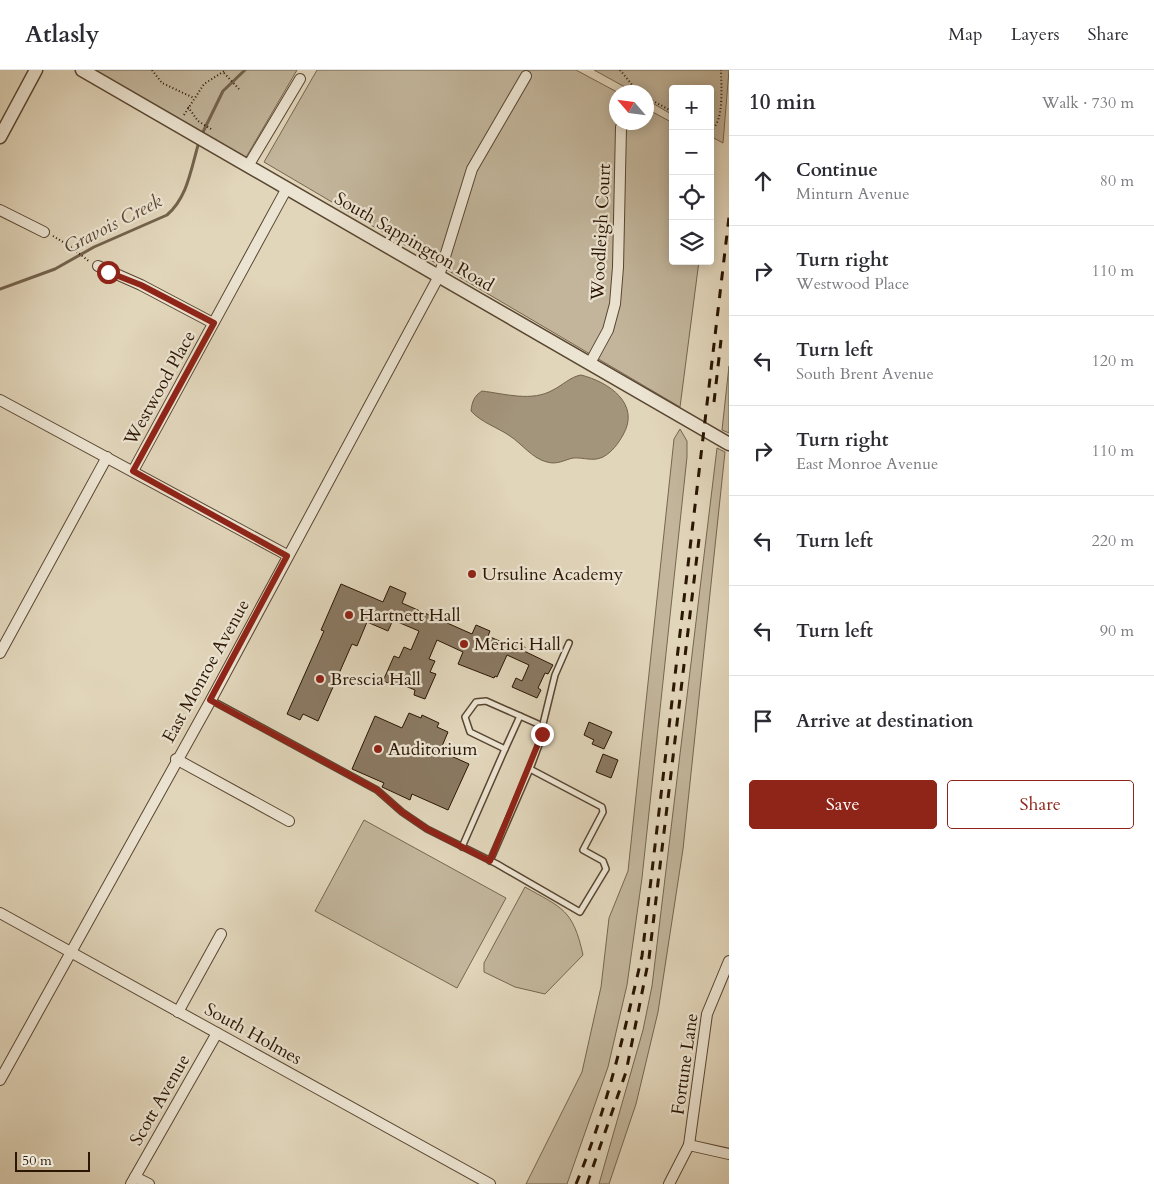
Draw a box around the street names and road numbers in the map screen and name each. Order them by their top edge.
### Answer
street label: Woodleigh Court [585,163,617,302]
street label: South Sappington Road [330,186,499,298]
street label: Westwood Place [118,326,202,451]
street label: East Monroe Avenue [156,595,256,747]
street label: South Holmes [200,997,306,1071]
street label: Fortune Lane [665,1012,705,1116]
street label: Scott Avenue [124,1050,196,1150]

